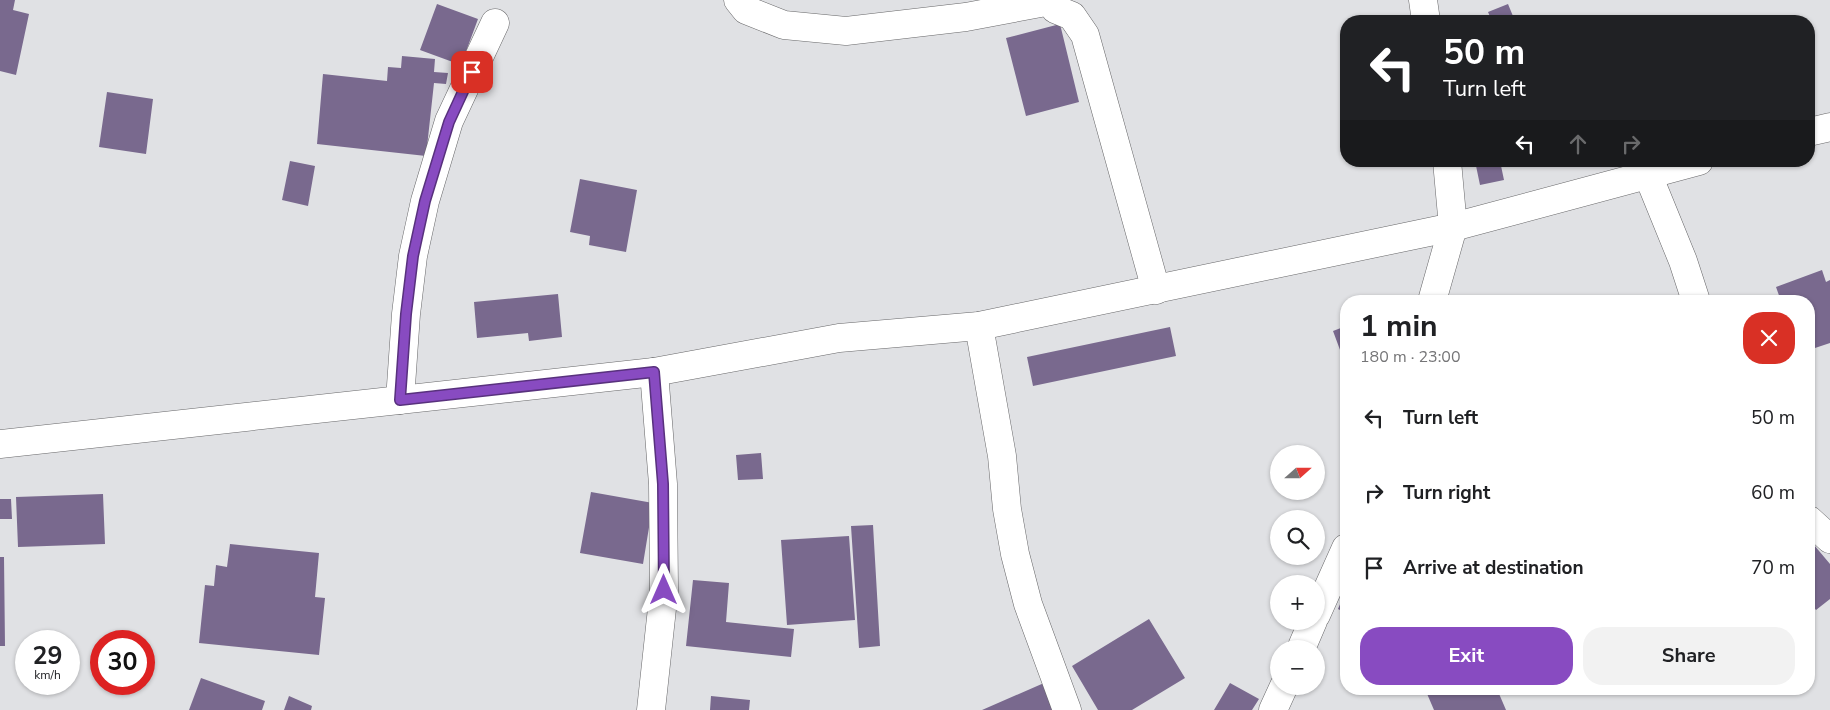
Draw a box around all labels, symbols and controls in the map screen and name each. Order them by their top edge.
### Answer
text: 50 m [1443,29,1525,76]
icon: left [1360,35,1425,100]
pin [451,51,493,93]
icon: arrive [458,58,486,86]
text: Turn left [1443,74,1526,104]
icon: left [1511,130,1539,158]
icon: ahead [1564,130,1592,158]
icon: right [1617,130,1645,158]
text: 1 min [1360,306,1438,347]
button: close [1743,312,1795,364]
text: 180 m · 23:00 [1360,346,1461,368]
icon: left [1360,404,1388,432]
text: Turn left [1403,405,1478,431]
text: 50 m [1751,405,1795,431]
north arrow [1270,445,1325,500]
map controls [1270,445,1325,695]
icon: right [1360,479,1388,507]
text: Turn right [1403,480,1490,506]
text: 60 m [1751,480,1795,506]
button: search [1270,510,1325,565]
icon: arrive [1360,554,1388,582]
text: Arrive at destination [1403,555,1584,581]
text: 70 m [1751,555,1795,581]
position arrow [637,563,689,615]
button: + [1270,575,1325,630]
button: Exit [1360,627,1573,685]
button: Share [1583,627,1795,685]
speed limit sign: 30 [90,630,155,695]
text: 29 [32,639,63,673]
button: − [1270,640,1325,695]
text: km/h [34,667,61,683]

